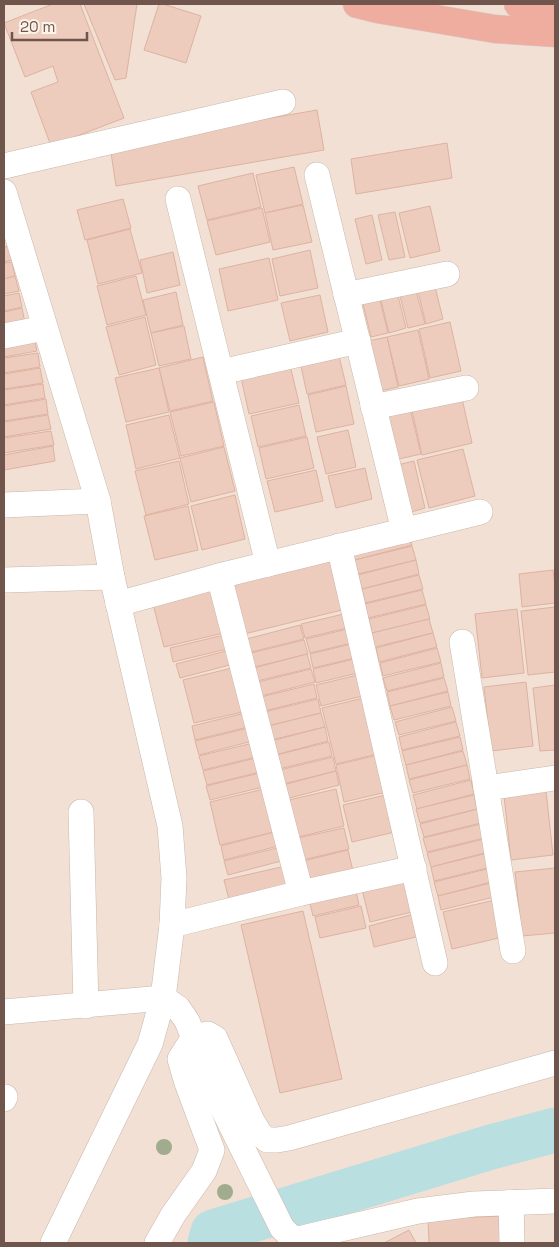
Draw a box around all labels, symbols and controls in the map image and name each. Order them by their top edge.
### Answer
scale bar [12,10,88,42]
text: 20 m [20,17,55,36]

